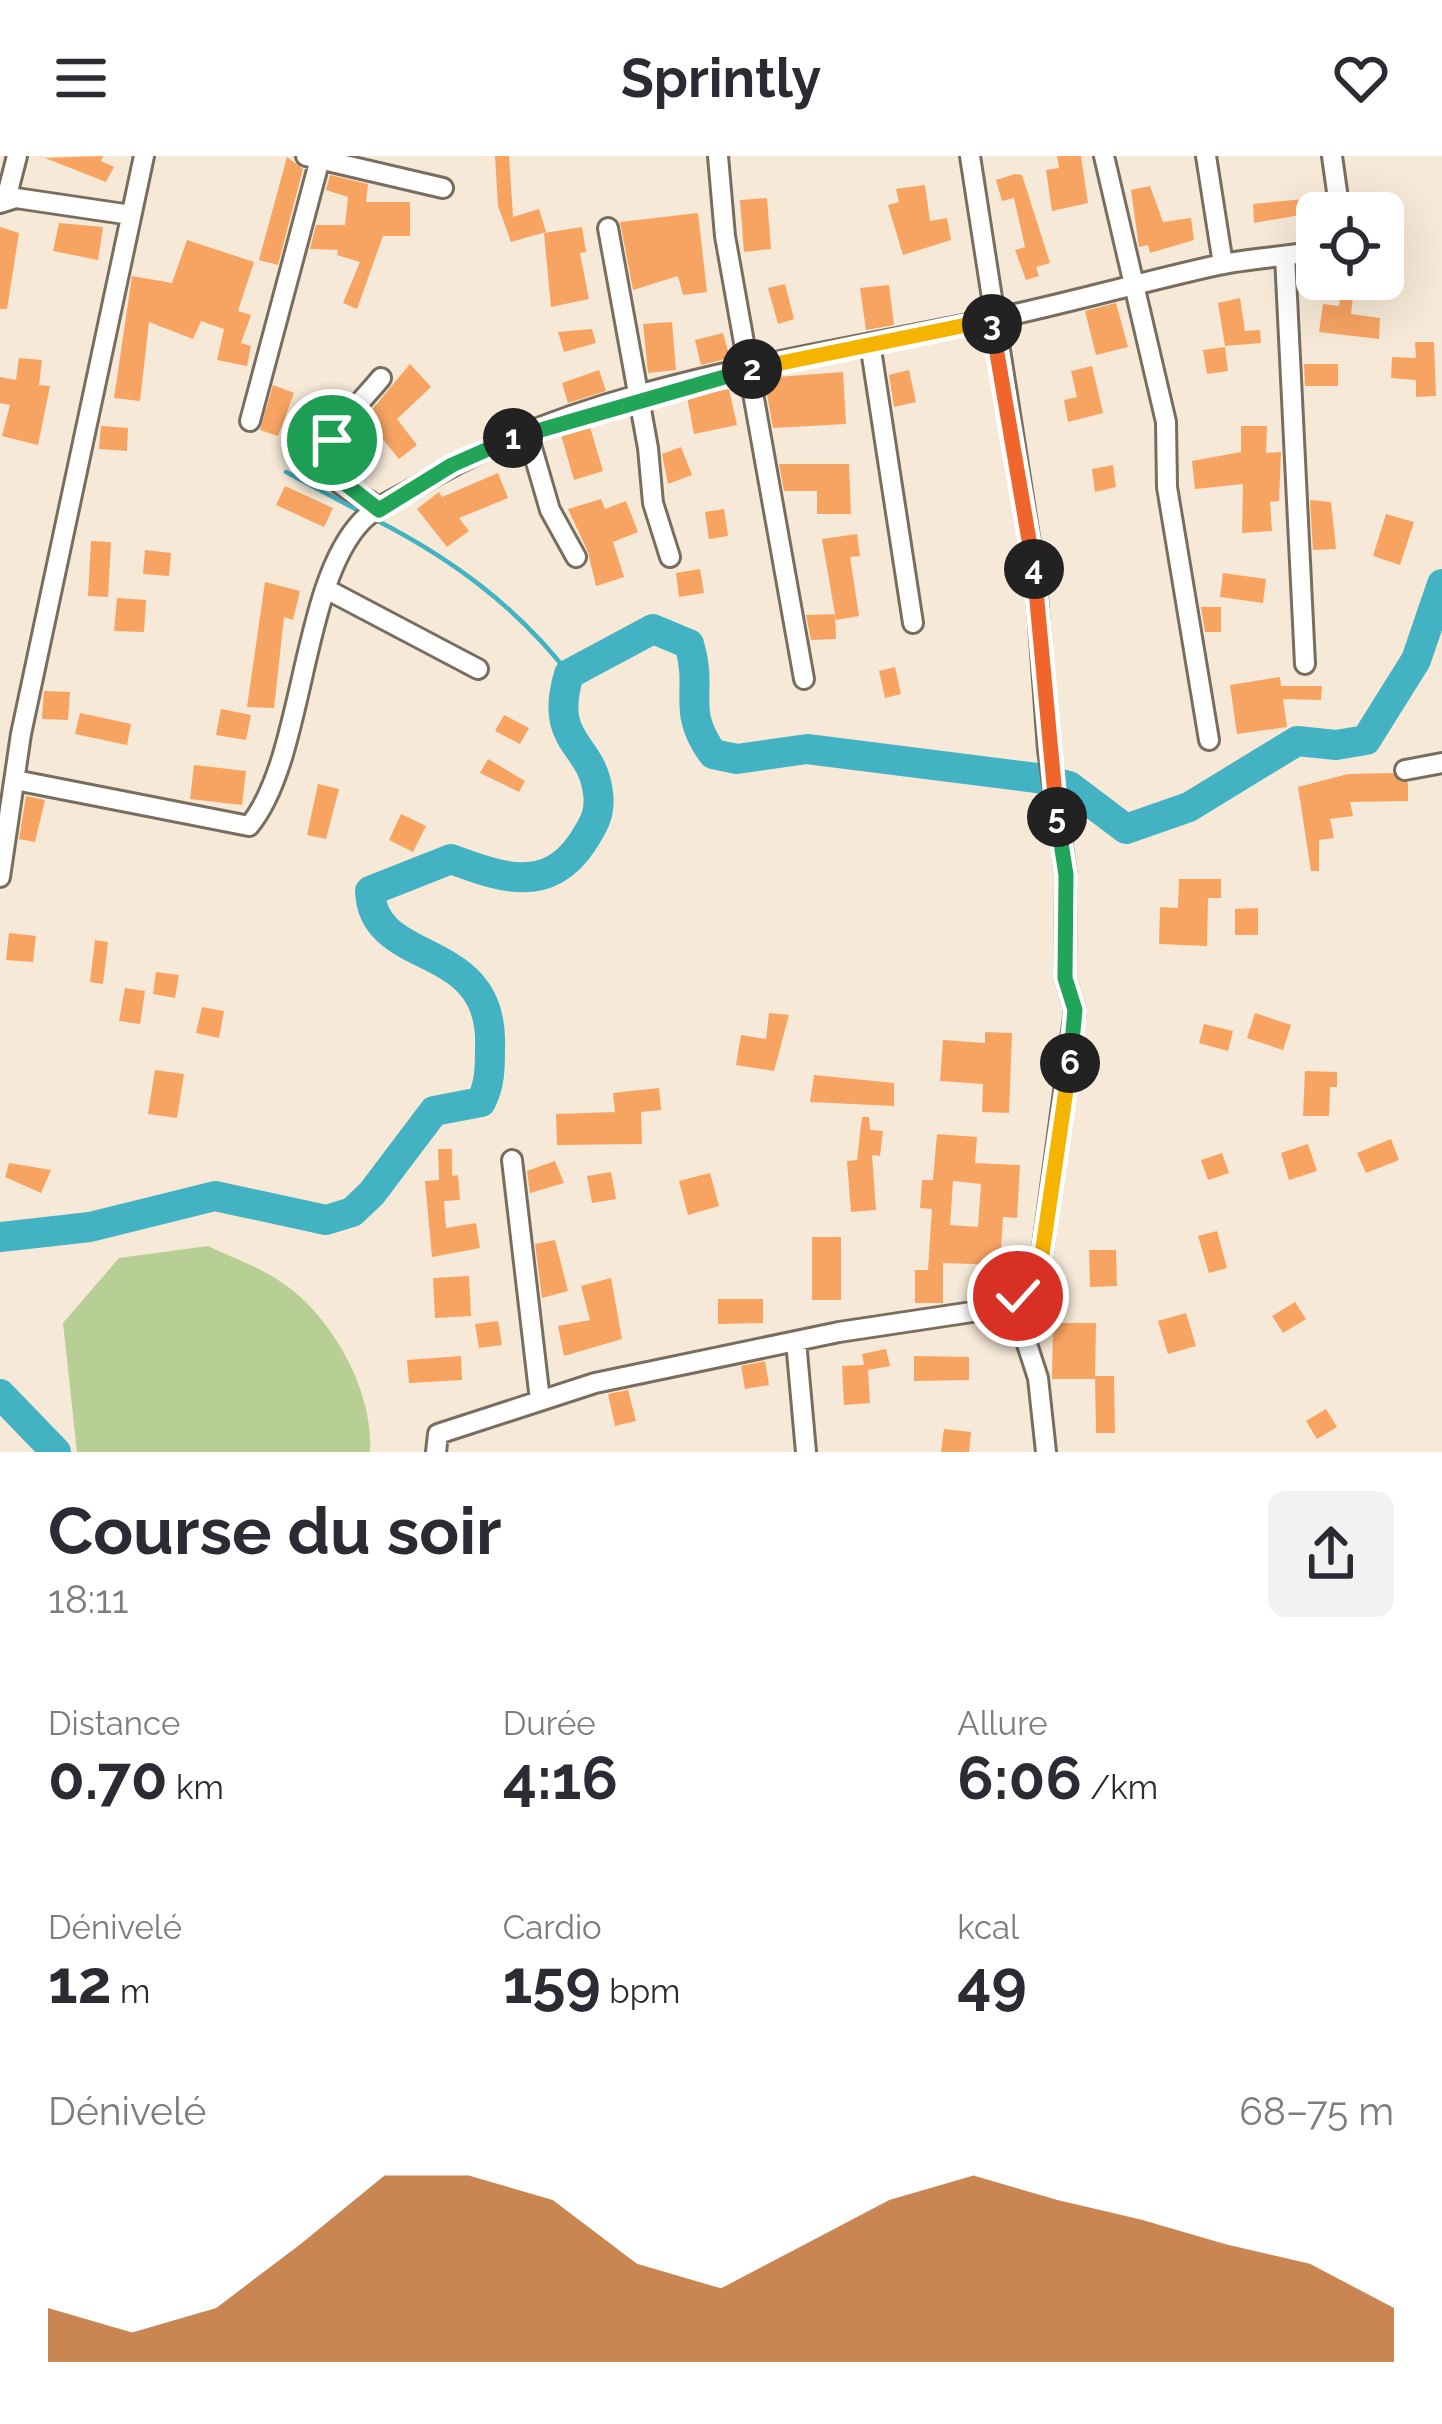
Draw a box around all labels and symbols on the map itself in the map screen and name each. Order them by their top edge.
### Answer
pin: 3 [962,294,1022,354]
pin: 2 [722,339,782,399]
pin [281,389,383,491]
pin: 1 [483,408,543,468]
pin: 4 [1004,539,1064,599]
pin: 5 [1027,787,1087,847]
pin: 6 [1040,1033,1100,1093]
pin [967,1245,1069,1347]

